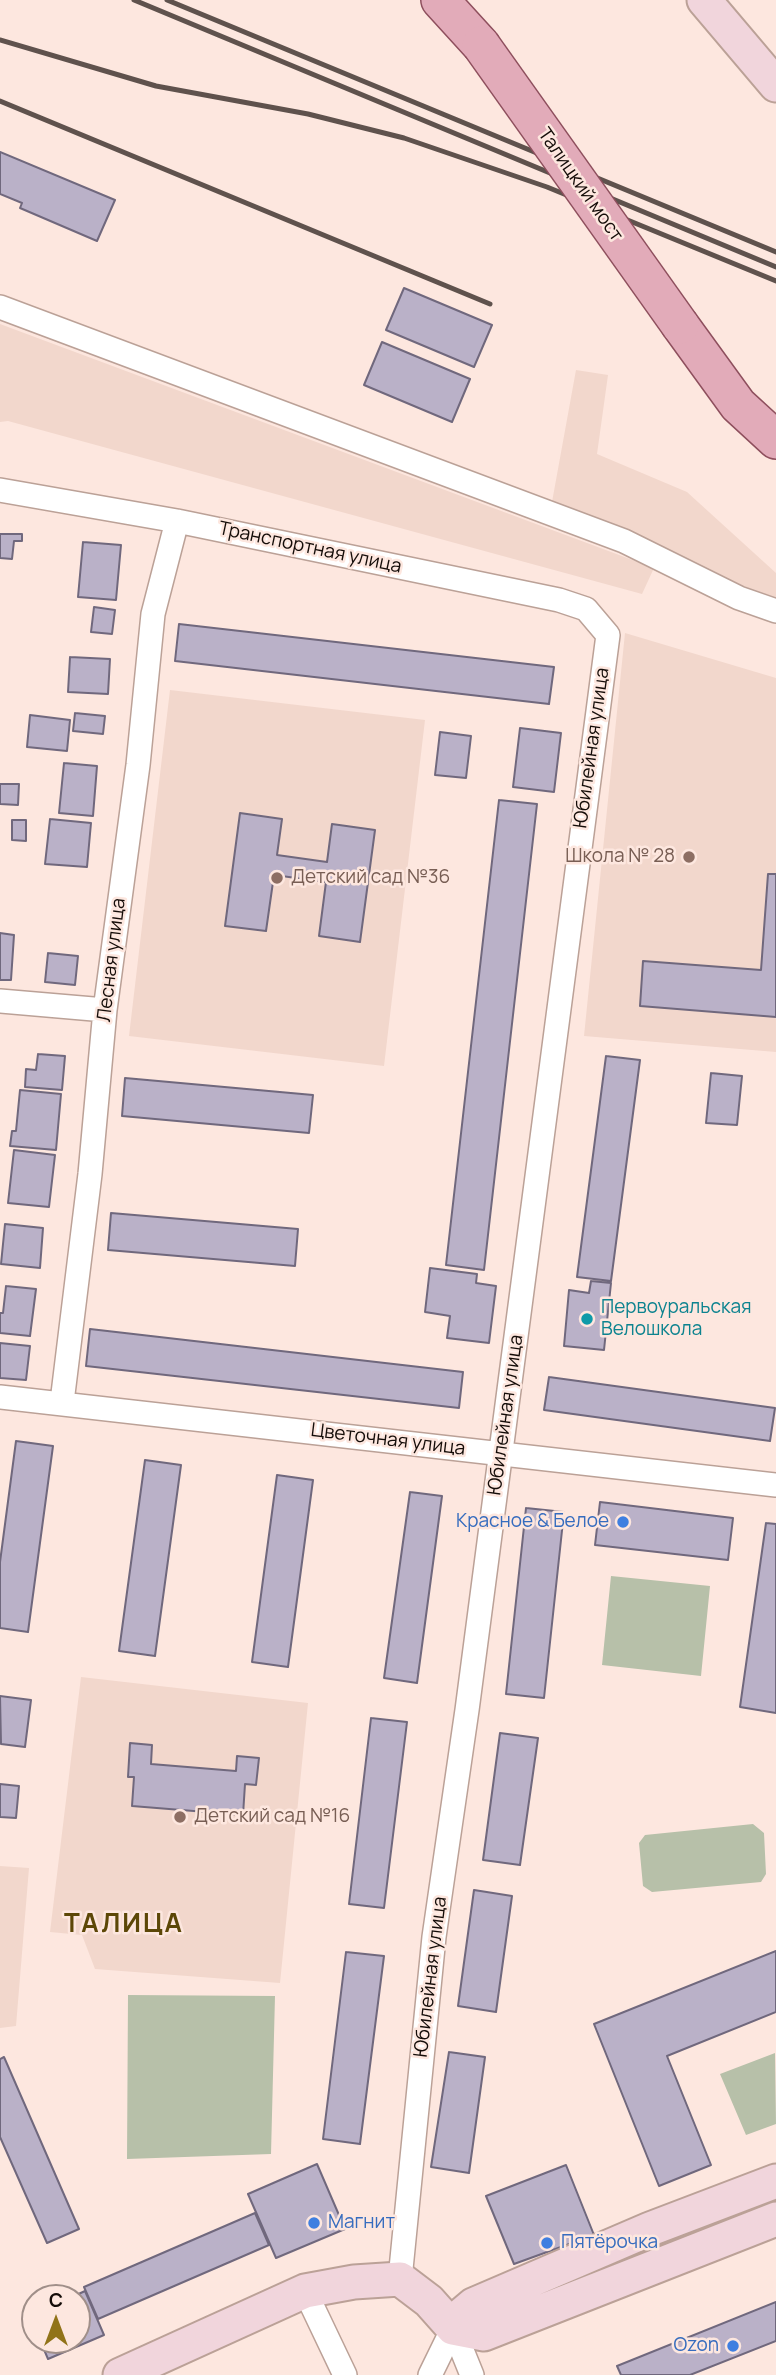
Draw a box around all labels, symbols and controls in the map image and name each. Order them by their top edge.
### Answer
street label: Талицкий мост [532,124,628,246]
street label: Транспортная улица [216,517,404,579]
street label: Юбилейная улица [569,666,615,830]
place label: Школа № 28 [565,846,675,868]
marker: Школа № 28 [681,849,697,865]
place label: Детский сад №36 [291,867,450,889]
marker: Детский сад №36 [269,870,285,886]
street label: Лесная улица [93,897,131,1023]
place label: Первоуральская Велошкола [601,1297,751,1341]
marker: Первоуральская Велошкола [579,1311,595,1327]
street label: Юбилейная улица [483,1333,529,1497]
street label: Цветочная улица [309,1419,467,1461]
place label: Красное & Белое [456,1511,609,1533]
marker: Красное & Белое [615,1514,631,1530]
place label: Детский сад №16 [194,1806,350,1828]
marker: Детский сад №16 [172,1809,188,1825]
street label: Юбилейная улица [410,1895,452,2059]
district label: ТАЛИЦА [65,1909,183,1941]
place label: Магнит [328,2212,395,2234]
marker: Магнит [306,2215,322,2231]
place label: Пятёрочка [561,2232,658,2254]
marker: Пятёрочка [539,2235,555,2251]
north arrow [21,2284,91,2354]
text: С [49,2287,63,2313]
place label: Ozon [673,2335,719,2357]
marker: Ozon [725,2338,741,2354]

